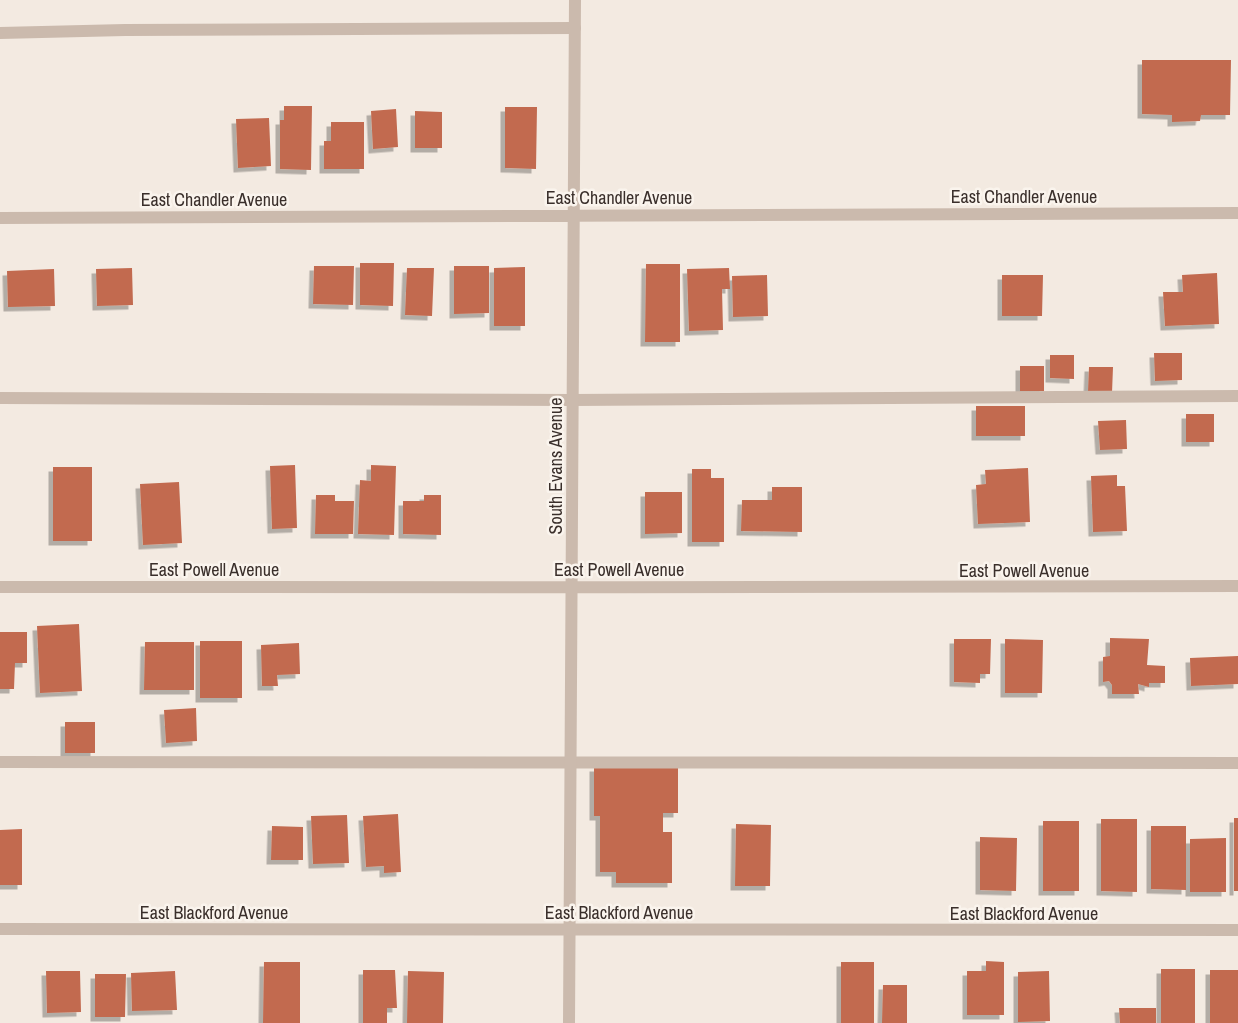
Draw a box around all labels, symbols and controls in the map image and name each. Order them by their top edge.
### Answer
street label: East Chandler Avenue [951,184,1097,209]
street label: East Chandler Avenue [546,185,692,210]
street label: East Chandler Avenue [141,187,287,212]
street label: South Evans Avenue [543,398,568,534]
street label: East Powell Avenue [149,557,279,582]
street label: East Powell Avenue [554,557,684,582]
street label: East Powell Avenue [959,558,1089,583]
street label: East Blackford Avenue [140,900,288,925]
street label: East Blackford Avenue [545,900,693,925]
street label: East Blackford Avenue [950,901,1098,926]

